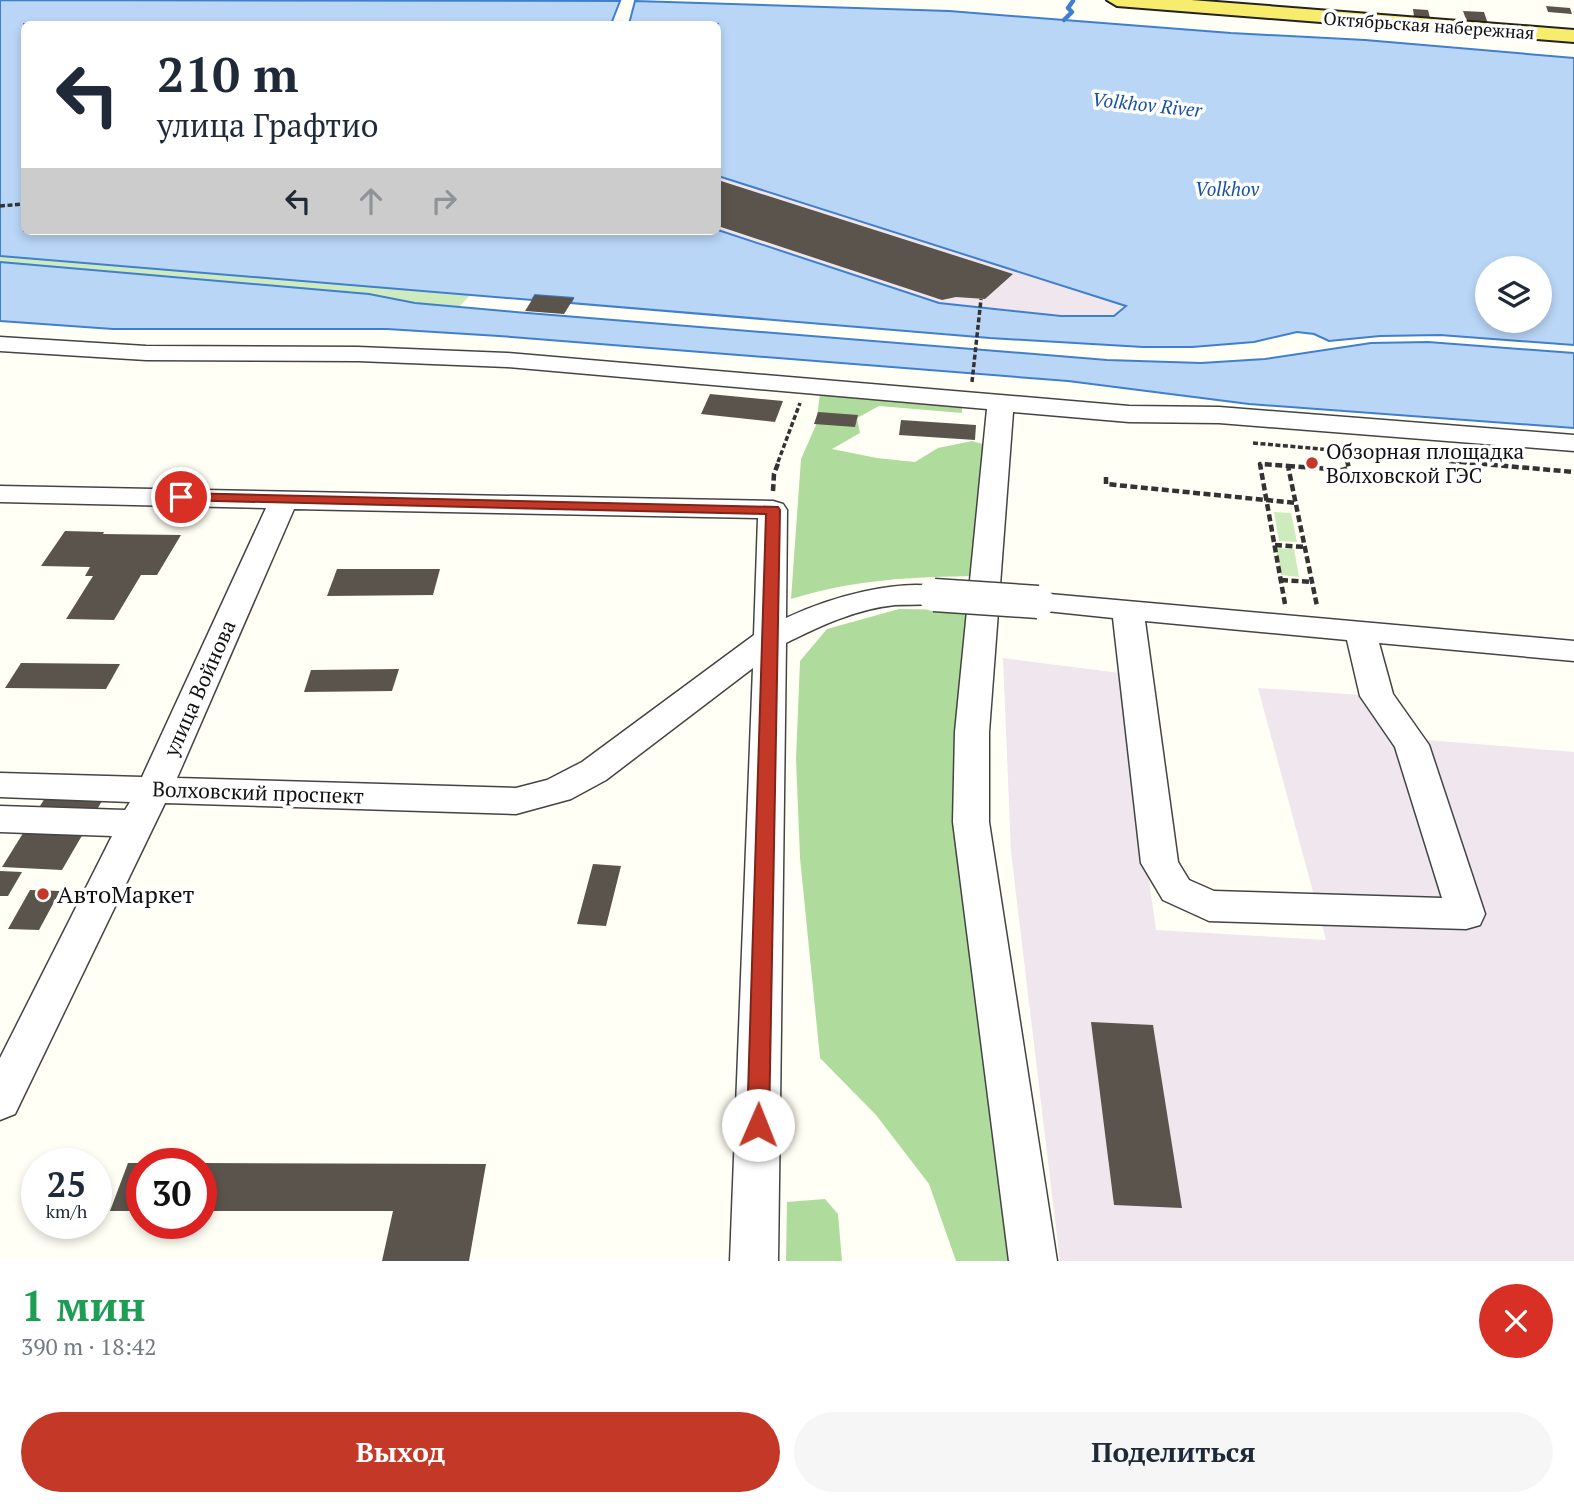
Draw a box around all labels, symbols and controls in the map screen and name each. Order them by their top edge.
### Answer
street label: Октябрьская набережная [1323,6,1535,44]
text: 210 m [157,41,299,106]
icon: left [42,49,133,140]
water label: Volkhov River [1091,86,1204,122]
text: улица Графтио [157,104,378,146]
water label: Volkhov [1195,176,1260,201]
icon: left [279,182,317,220]
icon: ahead [352,182,390,220]
icon: right [425,182,463,220]
map controls [1475,256,1552,333]
button: layers [1475,256,1552,333]
place label: Обзорная площадка Волховской ГЭС [1326,437,1525,489]
marker: Обзорная площадка Волховской ГЭС [1304,455,1320,471]
pin [151,467,211,527]
icon: arrive [162,478,200,516]
street label: улица Войнова [156,615,242,762]
street label: Волховский проспект [152,774,364,810]
place label: АвтоМаркет [57,878,194,910]
marker: АвтоМаркет [35,886,51,902]
position arrow [721,1088,795,1162]
speed limit sign: 30 [126,1148,217,1239]
text: 25 [47,1161,86,1207]
text: km/h [46,1199,87,1223]
text: 1 мин [21,1277,146,1333]
button: close [1479,1284,1553,1358]
text: 390 m · 18:42 [21,1331,156,1362]
button: Выход [21,1412,780,1492]
button: Поделиться [794,1412,1553,1492]

